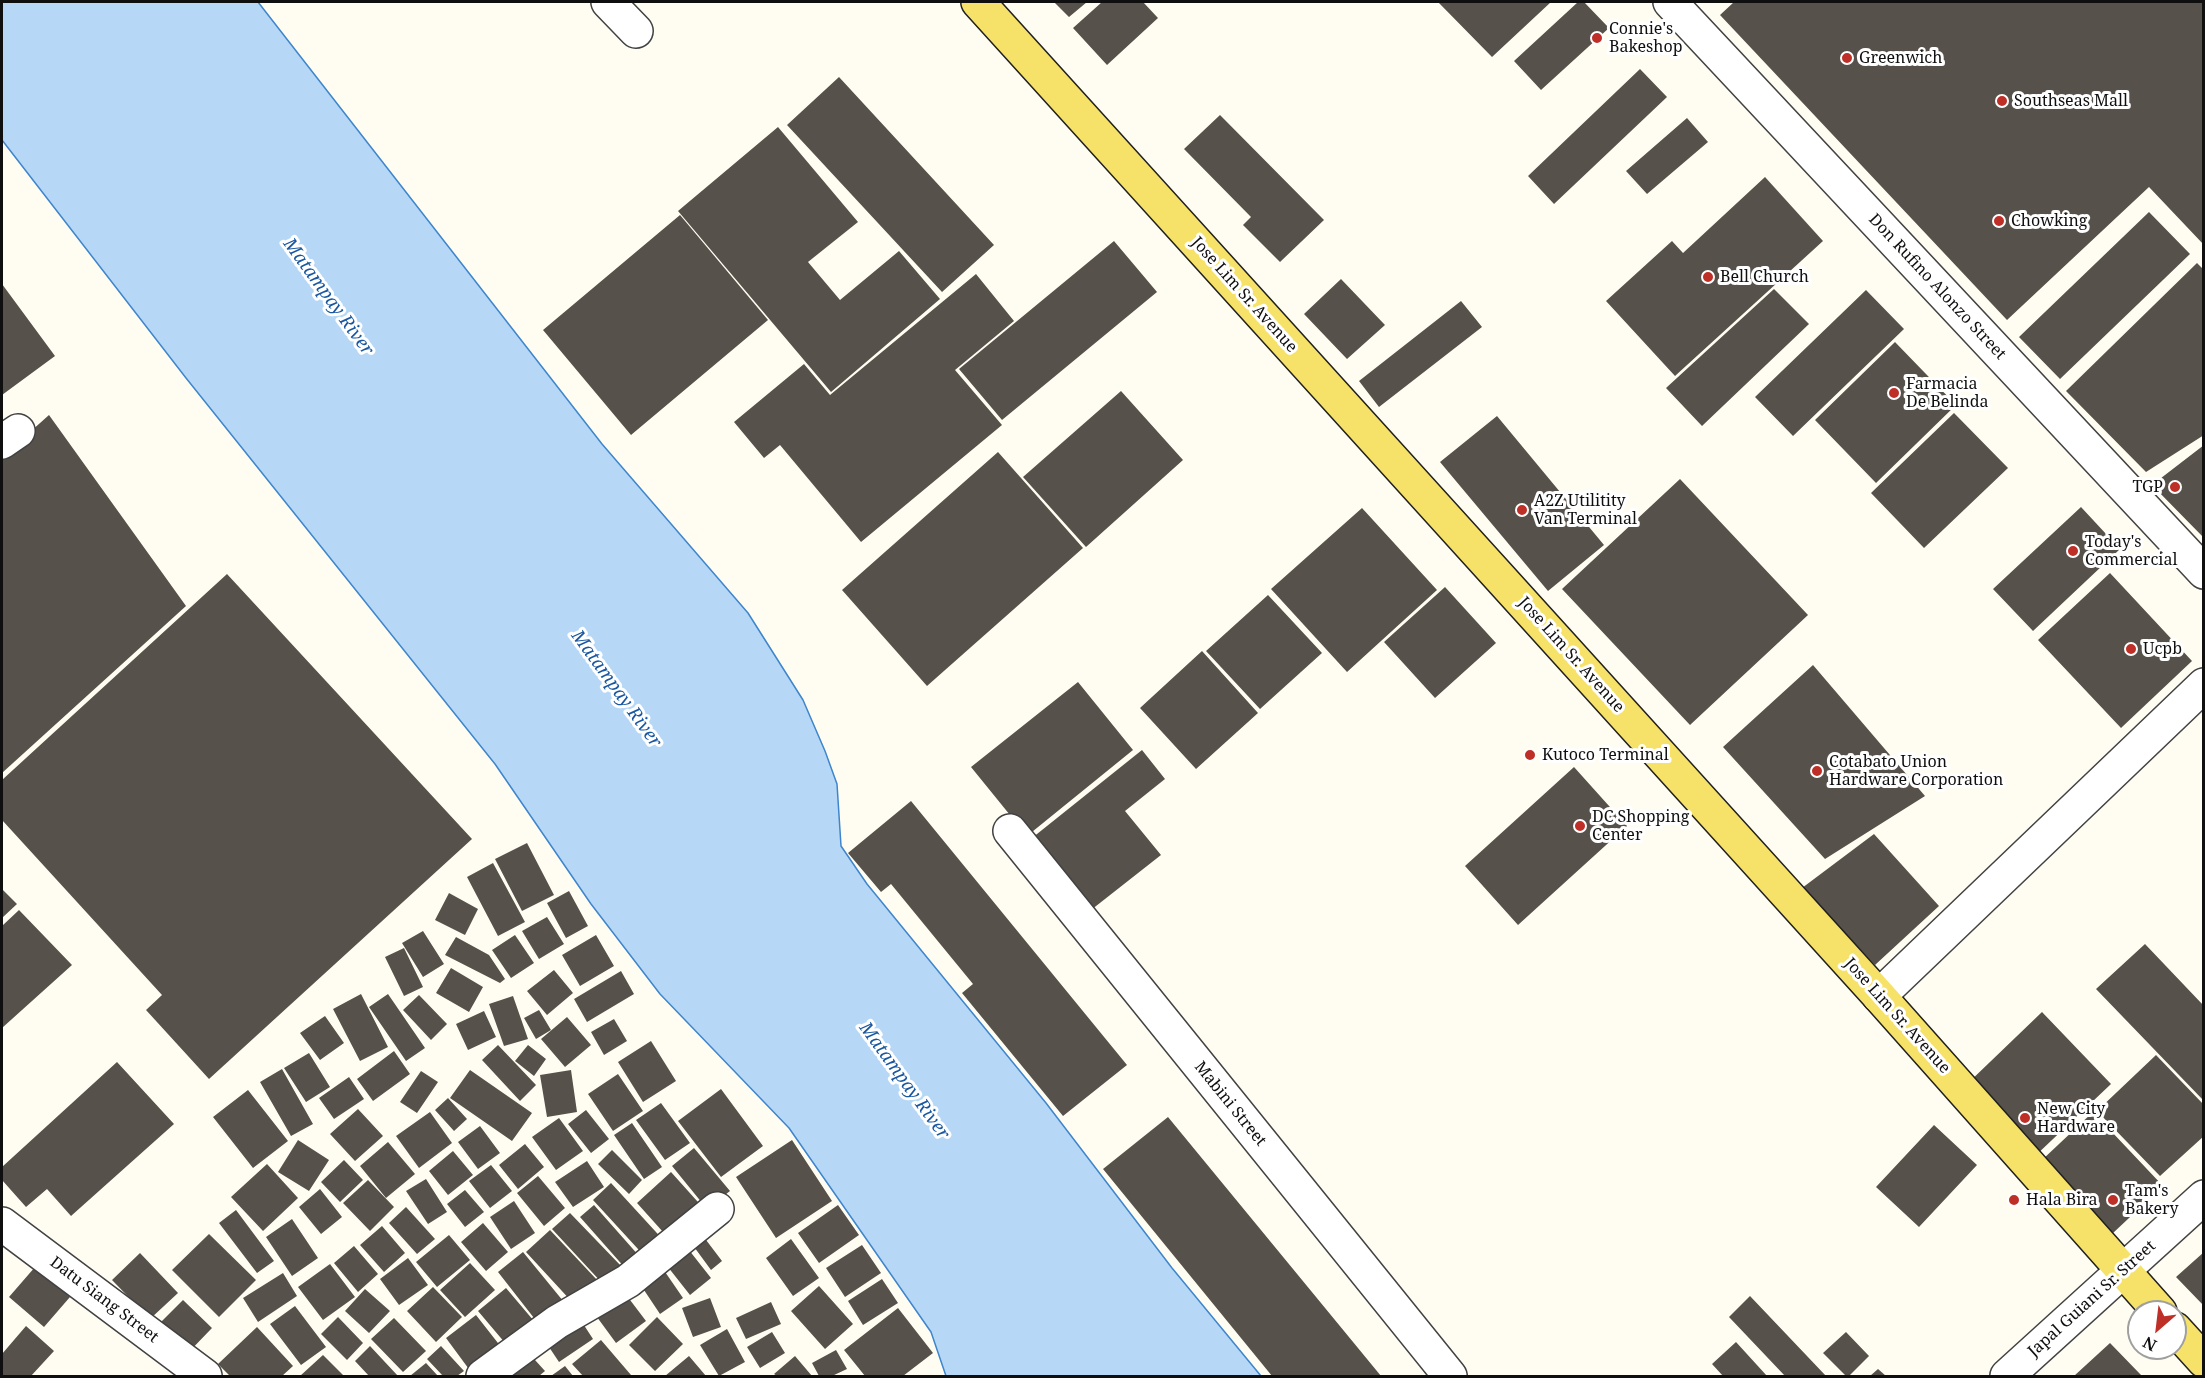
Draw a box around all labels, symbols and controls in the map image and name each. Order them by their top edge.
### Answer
place label: Connie's Bakeshop [1609,19,1683,57]
marker: Connie's Bakeshop [1590,31,1604,45]
place label: Greenwich [1859,48,1942,68]
marker: Greenwich [1840,51,1854,65]
place label: Southseas Mall [2014,91,2128,111]
marker: Southseas Mall [1995,94,2009,108]
street label: Don Rufino Alonzo Street [1864,210,2010,364]
place label: Chowking [2011,211,2087,231]
marker: Chowking [1992,214,2006,228]
street label: Jose Lim Sr. Avenue [1187,233,1301,357]
water label: Matampay River [278,234,378,360]
place label: Bell Church [1720,267,1809,287]
marker: Bell Church [1701,270,1715,284]
place label: Farmacia De Belinda [1906,374,1989,412]
marker: Farmacia De Belinda [1887,386,1901,400]
place label: TGP [2132,477,2163,497]
marker: TGP [2168,480,2182,494]
place label: A2Z Utilitity Van Terminal [1534,491,1637,529]
marker: A2Z Utilitity Van Terminal [1515,503,1529,517]
place label: Today's Commercial [2085,532,2177,570]
marker: Today's Commercial [2066,544,2080,558]
street label: Jose Lim Sr. Avenue [1514,593,1628,717]
water label: Matampay River [566,626,666,752]
place label: Ucpb [2143,639,2182,659]
marker: Ucpb [2124,642,2138,656]
place label: Kutoco Terminal [1542,745,1669,765]
marker: Kutoco Terminal [1523,748,1537,762]
place label: Cotabato Union Hardware Corporation [1829,752,2003,790]
marker: Cotabato Union Hardware Corporation [1810,764,1824,778]
place label: DC Shopping Center [1592,807,1689,845]
marker: DC Shopping Center [1573,819,1587,833]
street label: Jose Lim Sr. Avenue [1840,954,1954,1078]
water label: Matampay River [854,1018,954,1144]
street label: Mabini Street [1190,1058,1270,1150]
place label: New City Hardware [2037,1099,2115,1137]
marker: New City Hardware [2018,1111,2032,1125]
place label: Tam's Bakery [2125,1181,2179,1219]
place label: Hala Bira [2026,1190,2098,1210]
marker: Hala Bira [2007,1193,2021,1207]
marker: Tam's Bakery [2106,1193,2120,1207]
street label: Japal Guiani Sr. Street [2024,1237,2160,1361]
street label: Datu Siang Street [46,1253,162,1347]
north arrow [2127,1300,2187,1360]
text: N [2139,1331,2160,1357]

